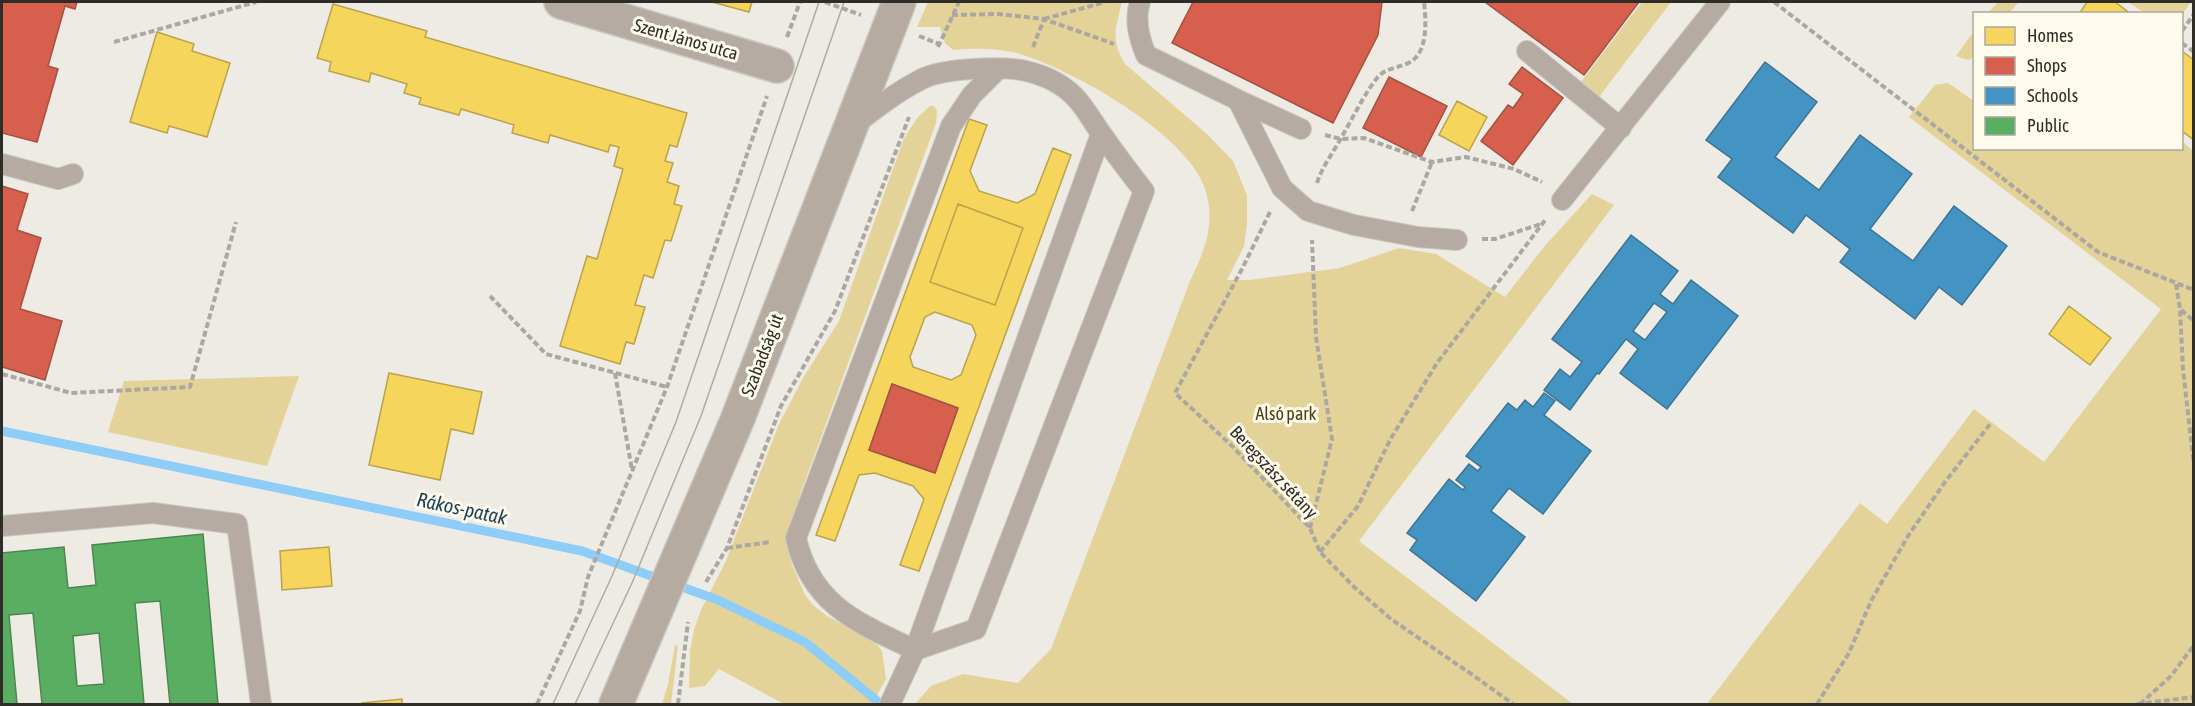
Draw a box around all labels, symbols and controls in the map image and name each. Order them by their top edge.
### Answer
legend [1973,12,2183,150]
street label: Szent János utca [632,14,740,64]
text: Homes [2027,25,2073,46]
text: Shops [2027,55,2067,76]
text: Schools [2027,85,2078,106]
text: Public [2027,115,2069,136]
street label: Szabadság út [737,311,787,399]
park label: Alsó park [1255,403,1317,424]
street label: Beregszász sétány [1226,421,1322,523]
water label: Rákos-patak [415,487,509,529]

